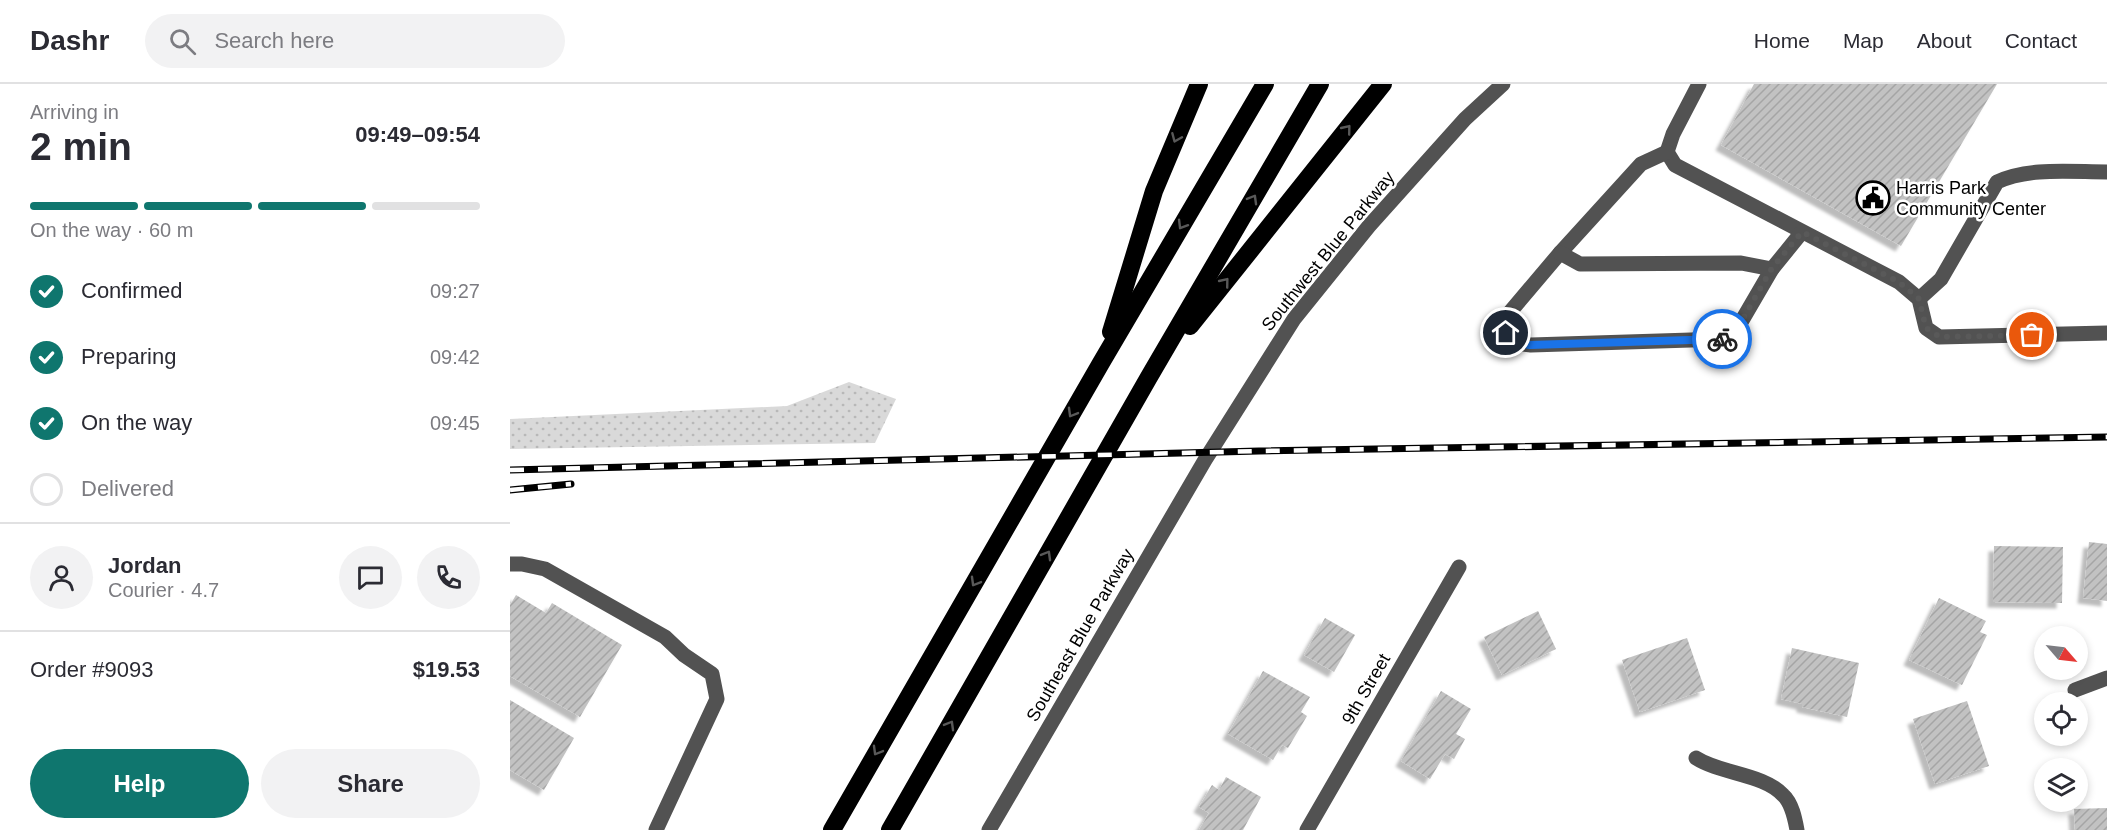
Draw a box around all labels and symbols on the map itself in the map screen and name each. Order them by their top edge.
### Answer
one-way arrow [1339,125,1350,136]
one-way arrow [1171,132,1183,143]
street label: Southwest Blue Parkway [1258,167,1398,335]
place label: Harris Park Community Center [1896,178,2046,219]
public building icon: Harris Park Community Center [1855,180,1891,216]
one-way arrow [1246,195,1257,206]
one-way arrow [1178,219,1190,229]
one-way arrow [1218,278,1229,289]
pin [1480,307,1531,358]
courier [1692,309,1752,369]
pin [2006,309,2057,360]
one-way arrow [1068,407,1079,417]
street label: Southeast Blue Parkway [1022,545,1138,725]
one-way arrow [1040,551,1051,561]
one-way arrow [970,576,982,586]
north arrow [2034,626,2088,680]
street label: 9th Street [1338,650,1394,728]
one-way arrow [943,720,955,731]
one-way arrow [873,745,885,755]

